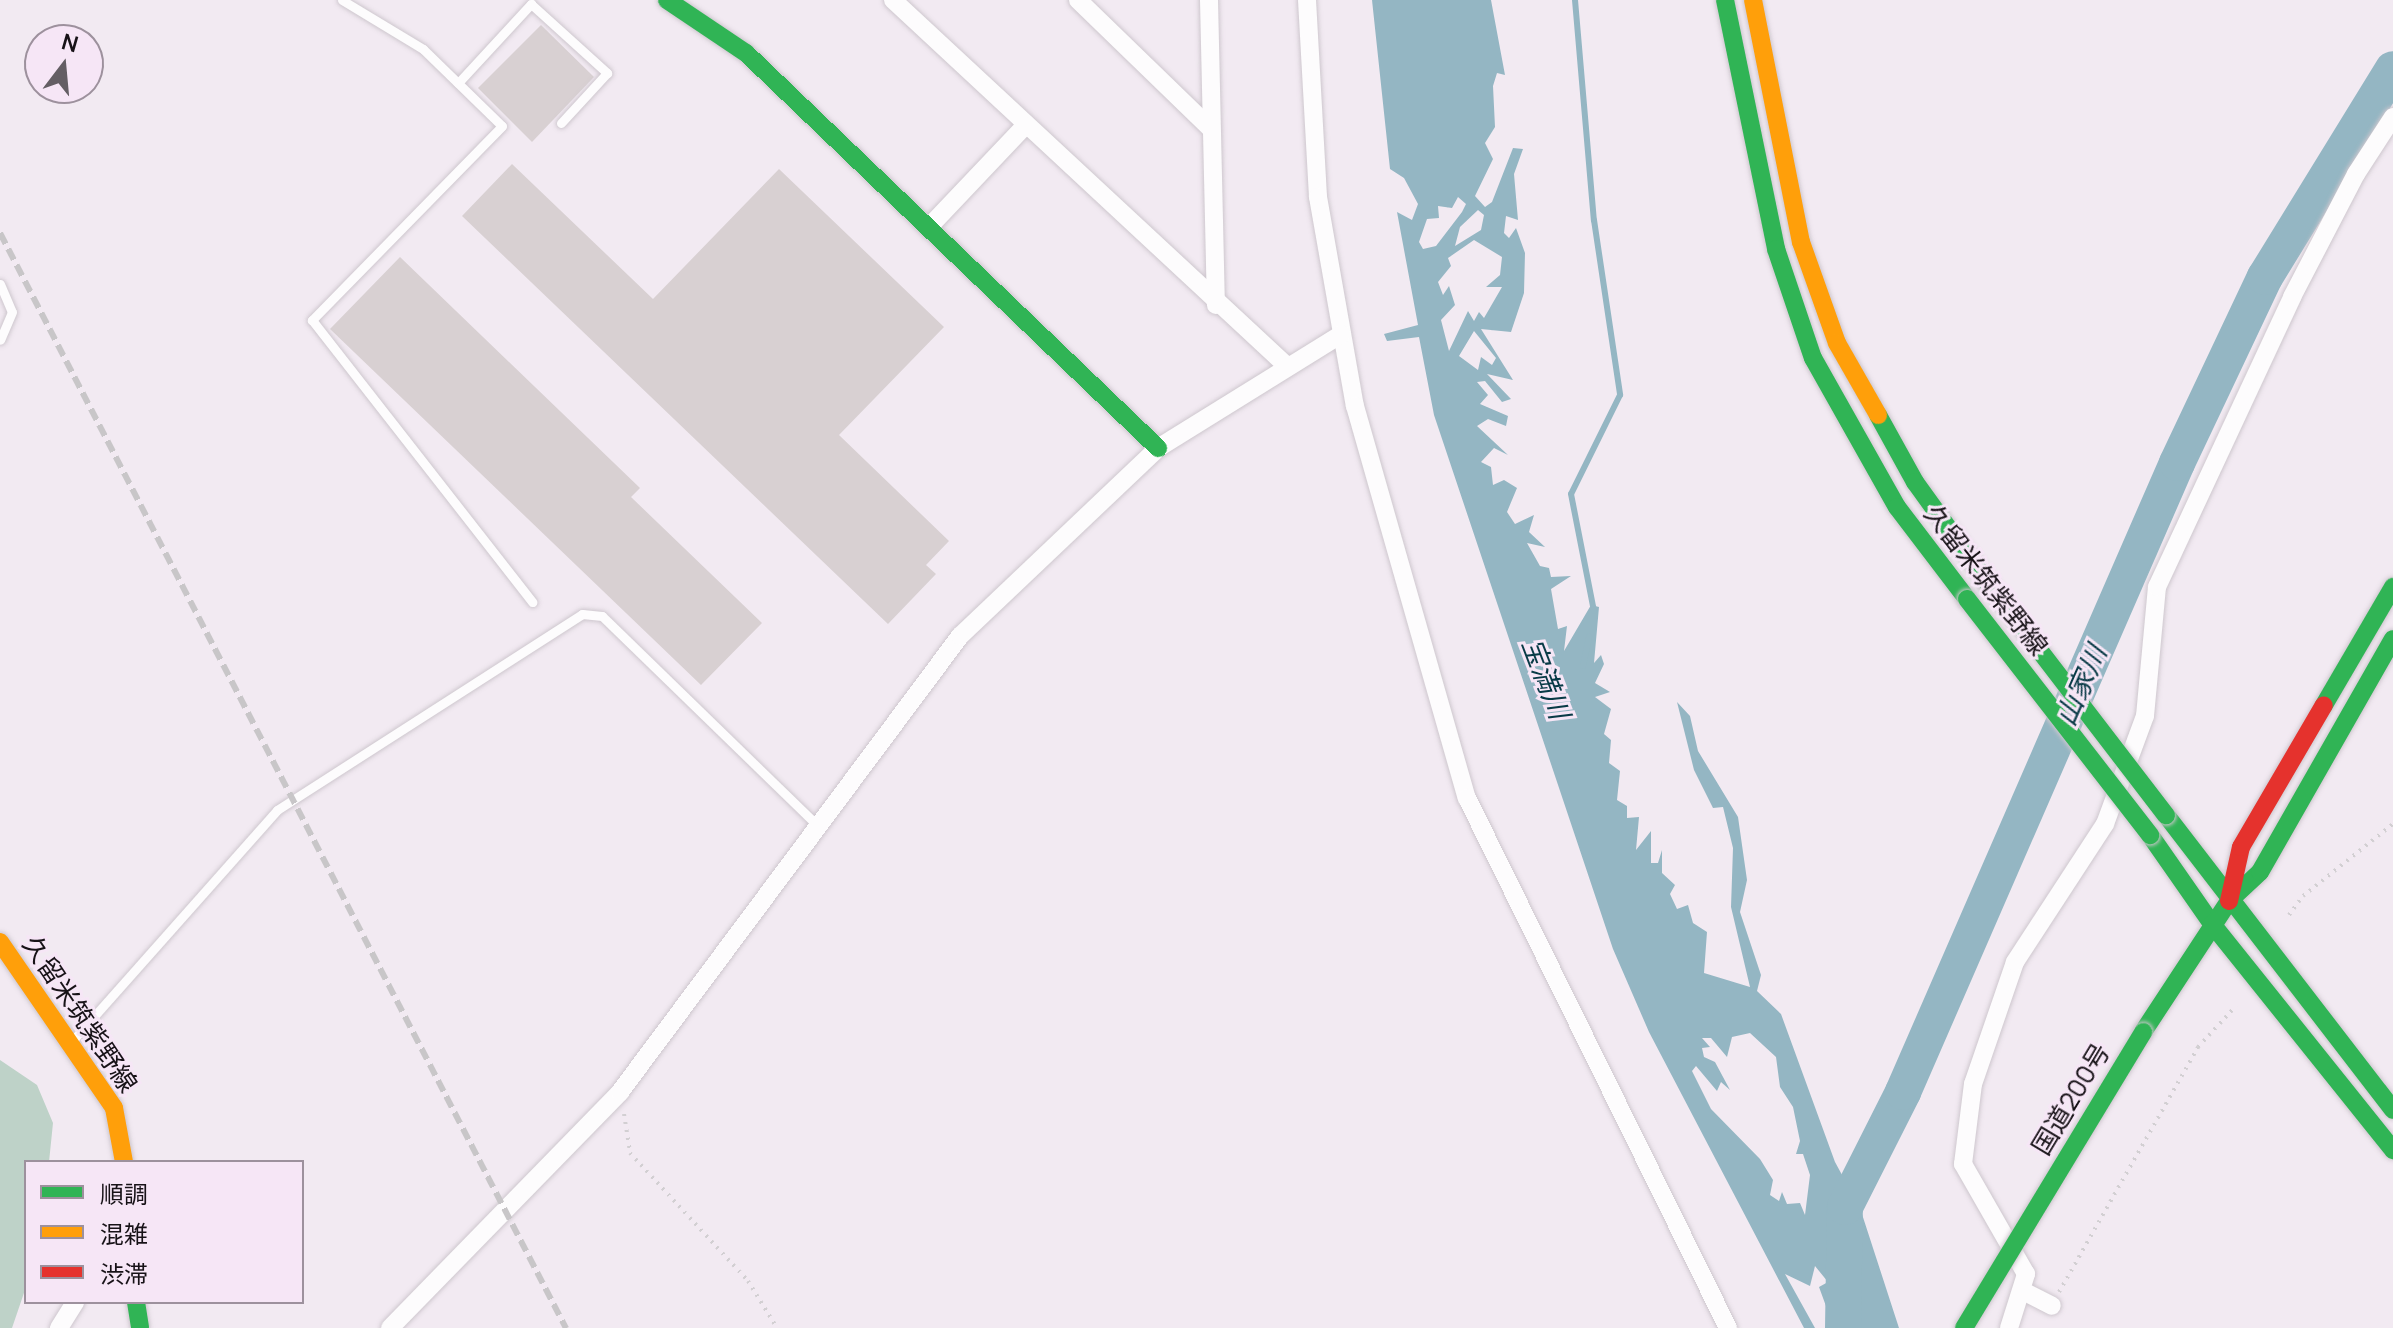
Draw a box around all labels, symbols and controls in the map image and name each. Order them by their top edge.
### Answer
north arrow [24,24,104,104]
text: N [58,26,82,59]
street label: 久留米筑紫野線 [1918,499,2054,661]
water label: 宝満川 [1516,633,1578,723]
water label: 山家川 [2048,640,2112,730]
street label: 久留米筑紫野線 [16,930,144,1098]
street label: 国道200号 [2026,1038,2116,1160]
legend [24,1160,304,1304]
text: 順調 [100,1177,148,1210]
text: 混雑 [100,1217,148,1250]
text: 渋滞 [100,1257,148,1290]

